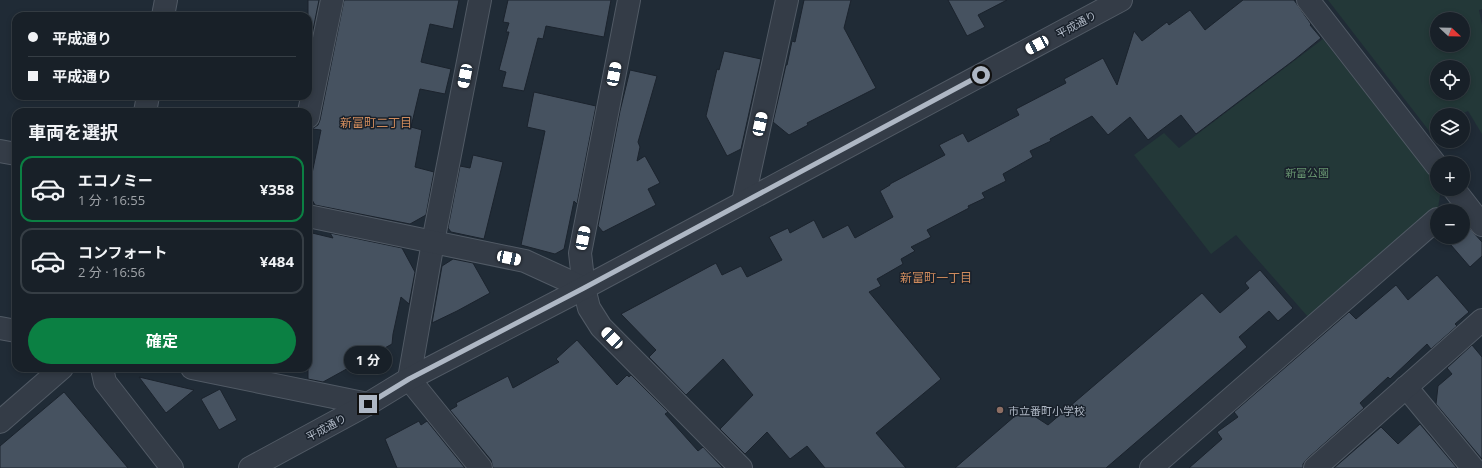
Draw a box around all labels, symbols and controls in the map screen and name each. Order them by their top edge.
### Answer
street label: 平成通り [1053,7,1099,41]
north arrow [1430,12,1470,52]
map controls [1430,12,1470,244]
text: 平成通り [52,28,112,48]
car [1024,34,1050,56]
button: locate [1430,60,1470,100]
car [606,61,622,87]
car [457,63,473,89]
text: 平成通り [52,66,112,86]
route start [972,66,990,84]
button: layers [1430,108,1470,148]
car [752,111,768,137]
district label: 新富町二丁目 [340,114,412,131]
text: 車両を選択 [28,120,118,144]
button: + [1430,156,1470,196]
park label: 新富公園 [1285,165,1329,180]
text: エコノミー [78,170,153,190]
icon: car [30,171,66,207]
text: ¥358 [260,179,294,199]
text: 1 分 · 16:55 [78,191,145,209]
button: − [1430,204,1470,244]
car [575,225,591,251]
text: コンフォート [78,242,168,262]
icon: car [30,243,66,279]
car [496,250,522,266]
text: ¥484 [260,251,294,271]
text: 2 分 · 16:56 [78,263,145,281]
district label: 新富町一丁目 [900,269,972,286]
button: 確定 [28,318,296,364]
car [599,325,625,351]
callout: 1 分 [344,346,392,374]
text: 1 分 [356,351,380,369]
route end [359,395,377,413]
place label: 市立番町小学校 [1008,403,1085,418]
marker: 市立番町小学校 [995,405,1005,415]
street label: 平成通り [303,410,349,444]

